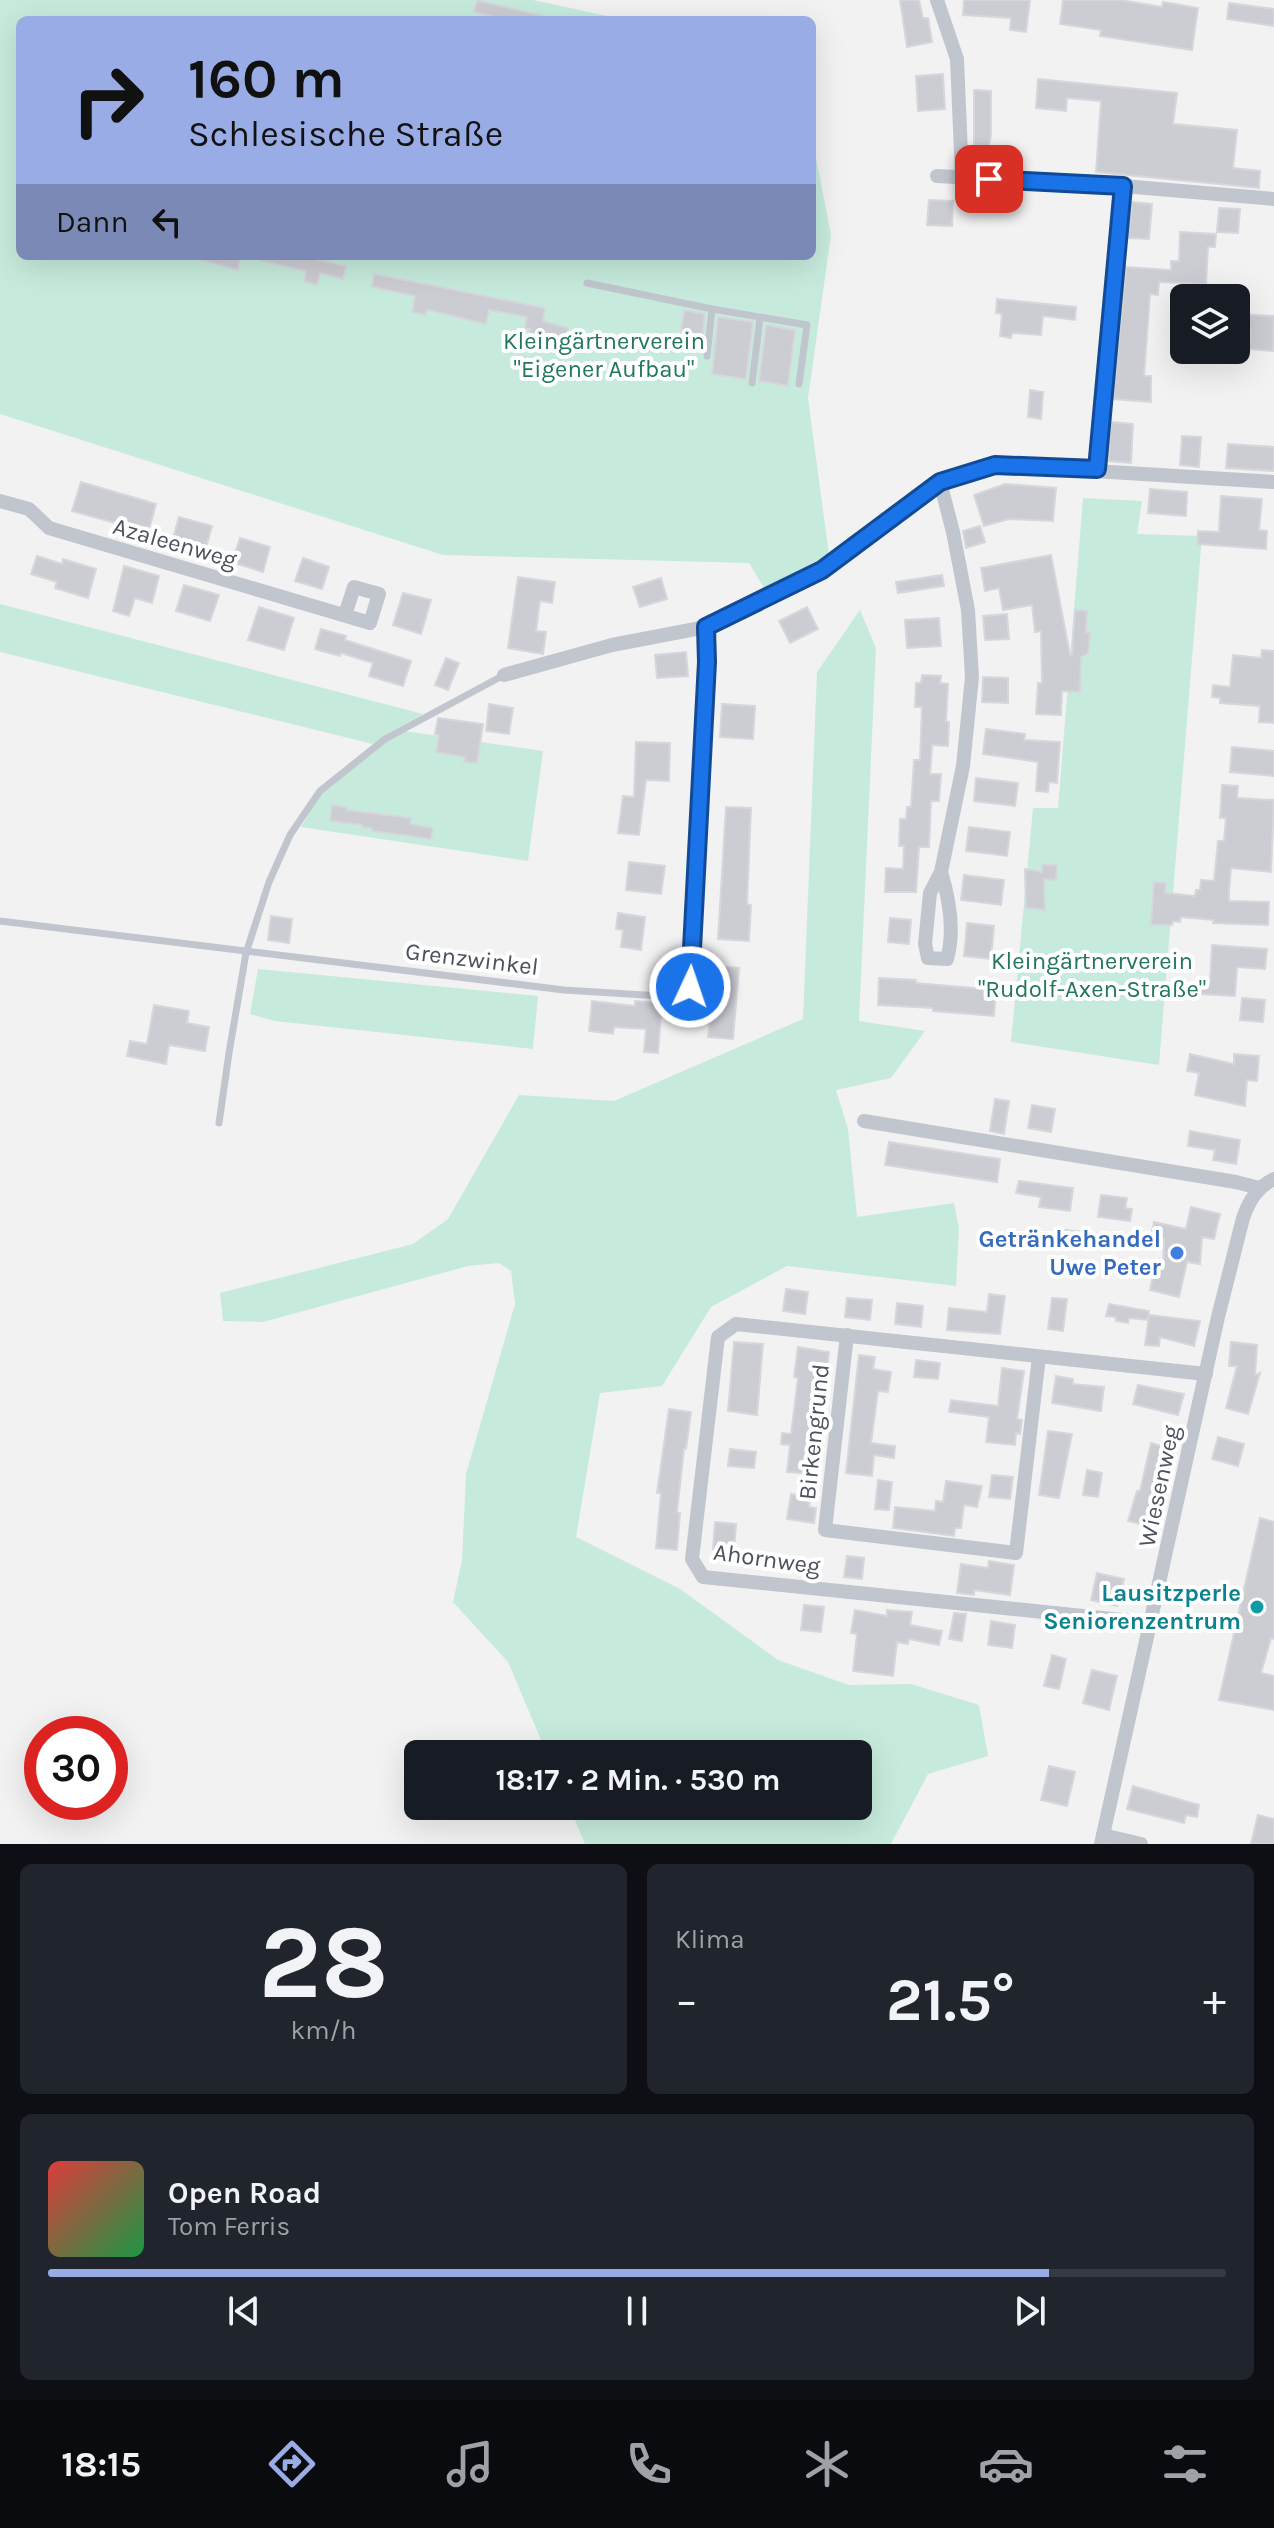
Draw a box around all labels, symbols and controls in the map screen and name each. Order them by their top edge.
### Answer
text: 160 m [188,46,345,111]
icon: right [56,48,160,152]
text: Schlesische Straße [188,113,503,155]
pin [955,145,1023,213]
icon: arrive [967,157,1011,201]
icon: left [145,200,189,244]
text: Dann [56,204,129,240]
map controls [1170,284,1250,364]
button: layers [1170,284,1250,364]
park label: Kleingärtnerverein "Eigener Aufbau" [503,327,705,383]
street label: Azaleenweg [110,512,241,574]
street label: Grenzwinkel [404,937,540,981]
position arrow [648,945,732,1029]
park label: Kleingärtnerverein "Rudolf-Axen-Straße" [978,947,1206,1003]
place label: Getränkehandel Uwe Peter [979,1225,1162,1281]
marker: Getränkehandel Uwe Peter [1168,1244,1186,1262]
street label: Birkengrund [793,1363,835,1501]
street label: Wiesenweg [1132,1422,1186,1549]
street label: Ahornweg [712,1538,823,1580]
place label: Lausitzperle Seniorenzentrum [1043,1579,1241,1635]
marker: Lausitzperle Seniorenzentrum [1248,1598,1266,1616]
speed limit sign: 30 [24,1716,128,1820]
text: 18:17 · 2 Min. · 530 m [495,1762,781,1798]
text: 28 [258,1902,389,2023]
text: Klima [675,1924,744,1955]
text: 21.5° [886,1965,1015,2035]
text: − [675,1975,698,2026]
text: + [1203,1975,1226,2026]
text: km/h [291,2015,356,2046]
text: Open Road [168,2175,321,2211]
text: Tom Ferris [168,2211,290,2242]
icon: previous [222,2289,266,2333]
icon: pause [615,2289,659,2333]
icon: next [1008,2289,1052,2333]
icon: directions [264,2436,320,2492]
icon: music [442,2436,498,2492]
icon: phone [621,2436,677,2492]
icon: climate [799,2436,855,2492]
icon: car [978,2436,1034,2492]
icon: filters [1157,2436,1213,2492]
text: 18:15 [61,2443,141,2485]

